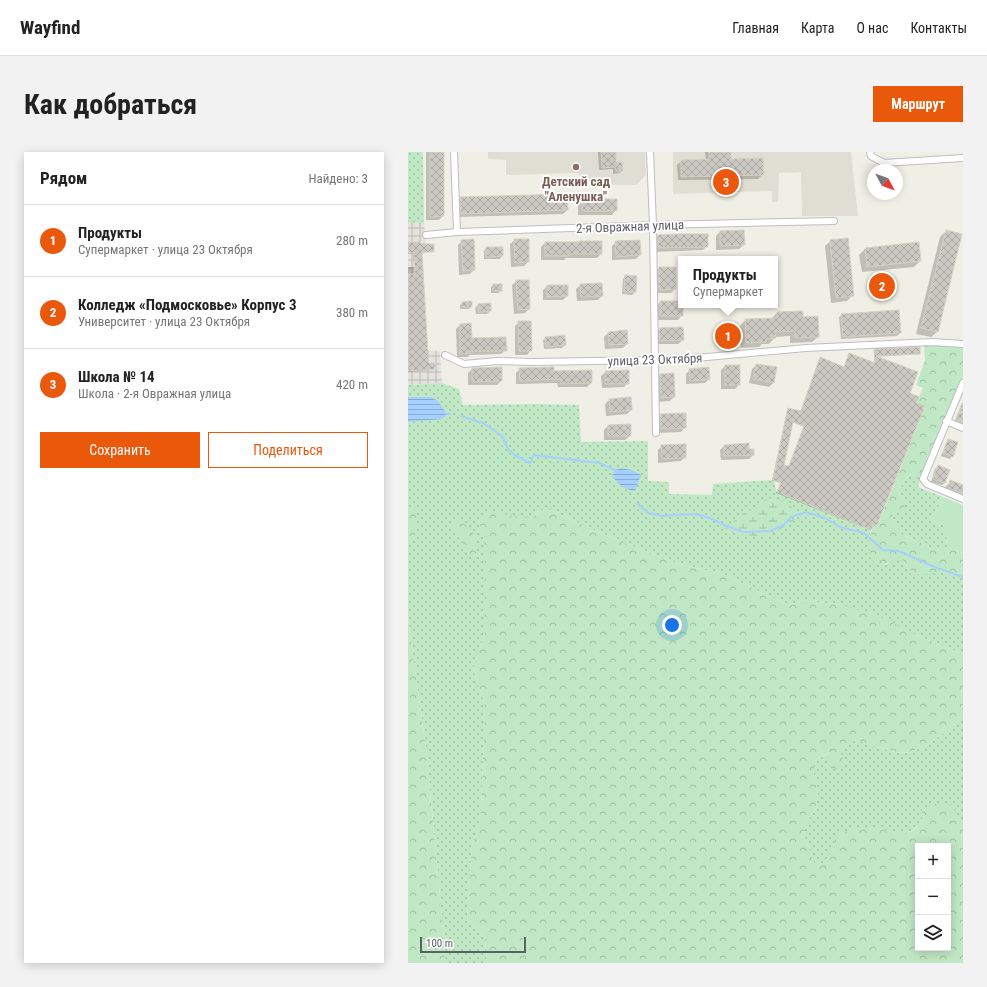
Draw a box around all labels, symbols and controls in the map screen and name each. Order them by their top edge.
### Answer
text: Wayfind [20,16,80,39]
text: Главная [732,20,779,36]
text: Карта [801,20,834,36]
text: О нас [856,20,888,36]
text: Контакты [910,20,967,36]
button: Маршрут [873,86,963,122]
text: Как добраться [24,88,197,121]
marker: Детский сад "Аленушка" [571,162,581,172]
north arrow [867,164,903,200]
pin: 3 [713,167,739,197]
text: Рядом [40,168,87,188]
text: Найдено: 3 [308,171,368,186]
place label: Детский сад "Аленушка" [542,174,611,204]
street label: 2-я Овражная улица [576,217,684,236]
text: Продукты [78,224,142,242]
text: 1 [50,233,56,248]
text: 280 m [336,233,368,248]
text: Супермаркет · улица 23 Октября [78,242,253,257]
popup [678,256,778,308]
text: Продукты [693,266,757,284]
pin: 2 [869,271,895,301]
text: Супермаркет [693,284,763,299]
text: Колледж «Подмосковье» Корпус 3 [78,296,296,314]
text: 2 [50,305,56,320]
text: 380 m [336,305,368,320]
text: Университет · улица 23 Октября [78,314,250,329]
pin: 1 [715,321,741,351]
street label: улица 23 Октября [607,350,703,369]
text: Школа № 14 [78,368,155,386]
text: 3 [50,377,56,392]
text: 420 m [336,377,368,392]
text: Школа · 2-я Овражная улица [78,386,231,401]
button: Сохранить [40,432,200,468]
button: Поделиться [208,432,368,468]
your location [662,615,682,635]
map controls [915,843,951,951]
button: + [915,843,951,879]
button: − [915,879,951,915]
button: layers [915,915,951,951]
scale bar [420,935,526,954]
text: 100 m [426,937,453,950]

